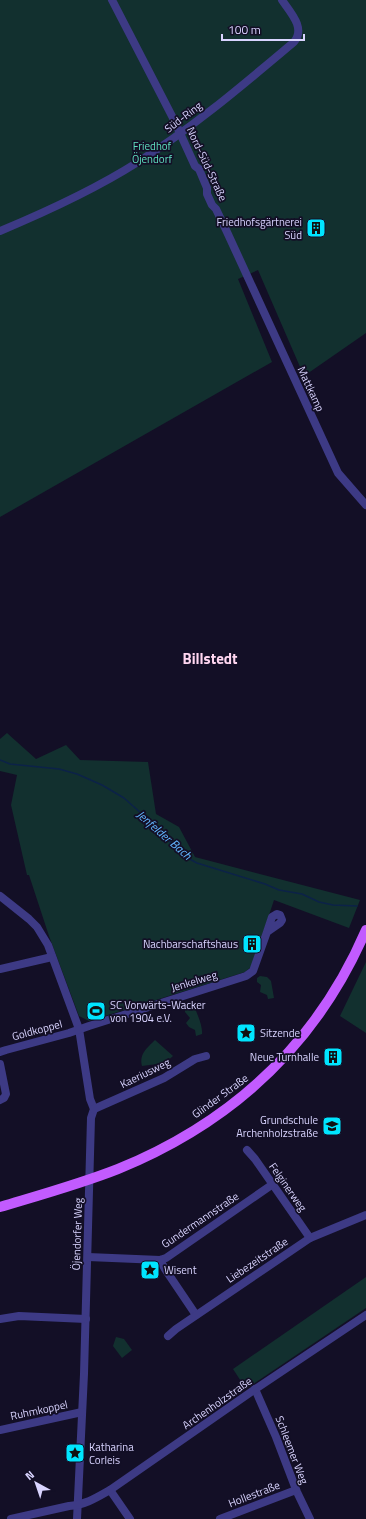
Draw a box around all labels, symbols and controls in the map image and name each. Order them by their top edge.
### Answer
scale bar [222,16,304,42]
text: 100 m [228,20,261,39]
street label: Süd-Ring [161,97,205,136]
street label: Nord-Süd-Straße [183,124,231,204]
park label: Friedhof Öjendorf [132,138,172,167]
place label: Friedhofsgärtnerei Süd [216,214,302,243]
building icon: Friedhofsgärtnerei Süd [305,217,327,239]
street label: Mattkamp [294,364,329,414]
district label: Billstedt [183,647,238,670]
water label: Jenfelder Bach [132,805,197,865]
building icon: Nachbarschaftshaus [241,933,263,955]
place label: Nachbarschaftshaus [143,936,238,952]
street label: Jenkelweg [169,966,219,996]
place label: SC Vorwärts-Wacker von 1904 e.V. [110,997,206,1026]
sports icon: SC Vorwärts-Wacker von 1904 e.V. [85,1000,107,1022]
street label: Goldkoppel [10,1016,64,1044]
place icon: Sitzende [235,1022,257,1044]
place label: Sitzende [260,1025,300,1041]
building icon: Neue Turnhalle [322,1046,344,1068]
place label: Neue Turnhalle [250,1049,319,1065]
street label: Kaeriusweg [117,1054,173,1092]
street label: Glinder Straße [189,1070,252,1122]
place label: Grundschule Archenholzstraße [236,1112,318,1141]
school or university icon: Grundschule Archenholzstraße [321,1115,343,1137]
street label: Felginerweg [265,1159,311,1215]
street label: Gundermannstraße [158,1188,242,1252]
street label: Öjendorfer Weg [68,1197,86,1271]
street label: Liebezeitstraße [223,1233,291,1287]
place icon: Wisent [139,1259,161,1281]
place label: Wisent [164,1262,197,1278]
street label: Archenholzstraße [179,1373,255,1433]
street label: Ruhmkoppel [9,1396,69,1424]
street label: Schleemer Weg [272,1414,312,1487]
place label: Katharina Corleis [89,1439,134,1468]
place icon: Katharina Corleis [64,1442,86,1464]
north arrow [16,1463,56,1503]
text: N [22,1467,38,1484]
street label: Hollestraße [226,1477,282,1511]

